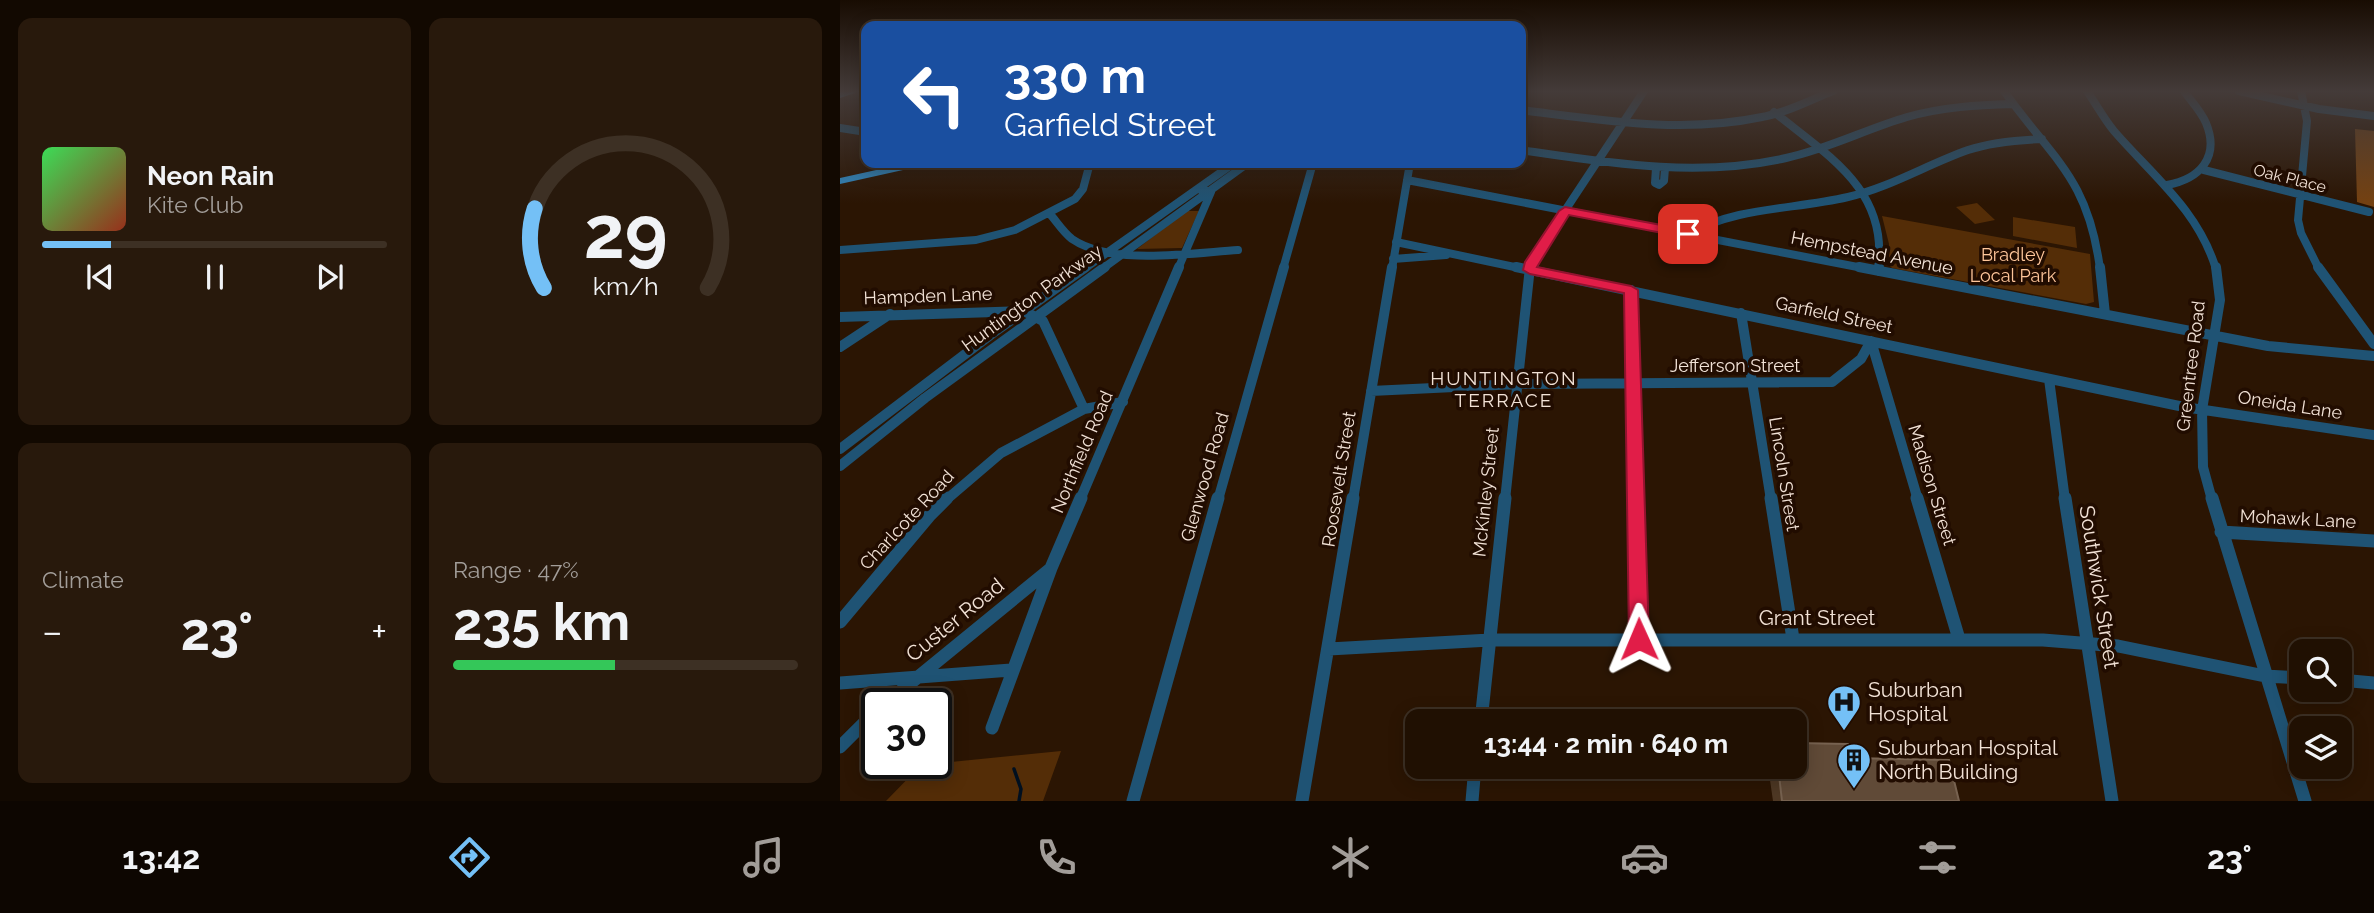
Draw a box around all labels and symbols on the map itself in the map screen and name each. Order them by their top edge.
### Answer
street label: Oak Place [2251,160,2328,197]
pin [1658,204,1718,264]
street label: Hempstead Avenue [1789,226,1955,279]
street label: Huntington Parkway [958,240,1106,355]
park label: Bradley Local Park [1970,244,2057,286]
street label: Hampden Lane [863,283,993,308]
street label: Garfield Street [1774,292,1895,337]
street label: Greentree Road [2172,299,2209,432]
street label: Jefferson Street [1670,355,1800,376]
district label: HUNTINGTON TERRACE [1430,367,1578,411]
street label: Oneida Lane [2236,386,2344,423]
street label: Northfield Road [1046,388,1117,516]
street label: Glenwood Road [1176,410,1233,544]
street label: Roosevelt Street [1317,410,1360,548]
street label: Lincoln Street [1765,415,1804,533]
street label: Madison Street [1904,422,1961,548]
street label: McKinley Street [1468,426,1503,558]
street label: Charlcote Road [855,466,958,574]
street label: Southwick Street [2074,504,2125,670]
street label: Mohawk Lane [2239,505,2357,532]
street label: Custer Road [901,573,1009,667]
position arrow [1602,602,1676,676]
street label: Grant Street [1759,605,1875,630]
place label: Suburban Hospital [1868,677,1963,726]
hospital icon: Suburban Hospital [1825,683,1863,732]
speed limit sign: 30 [861,688,952,779]
place label: Suburban Hospital North Building [1878,735,2058,784]
building icon: Suburban Hospital North Building [1835,741,1873,790]

